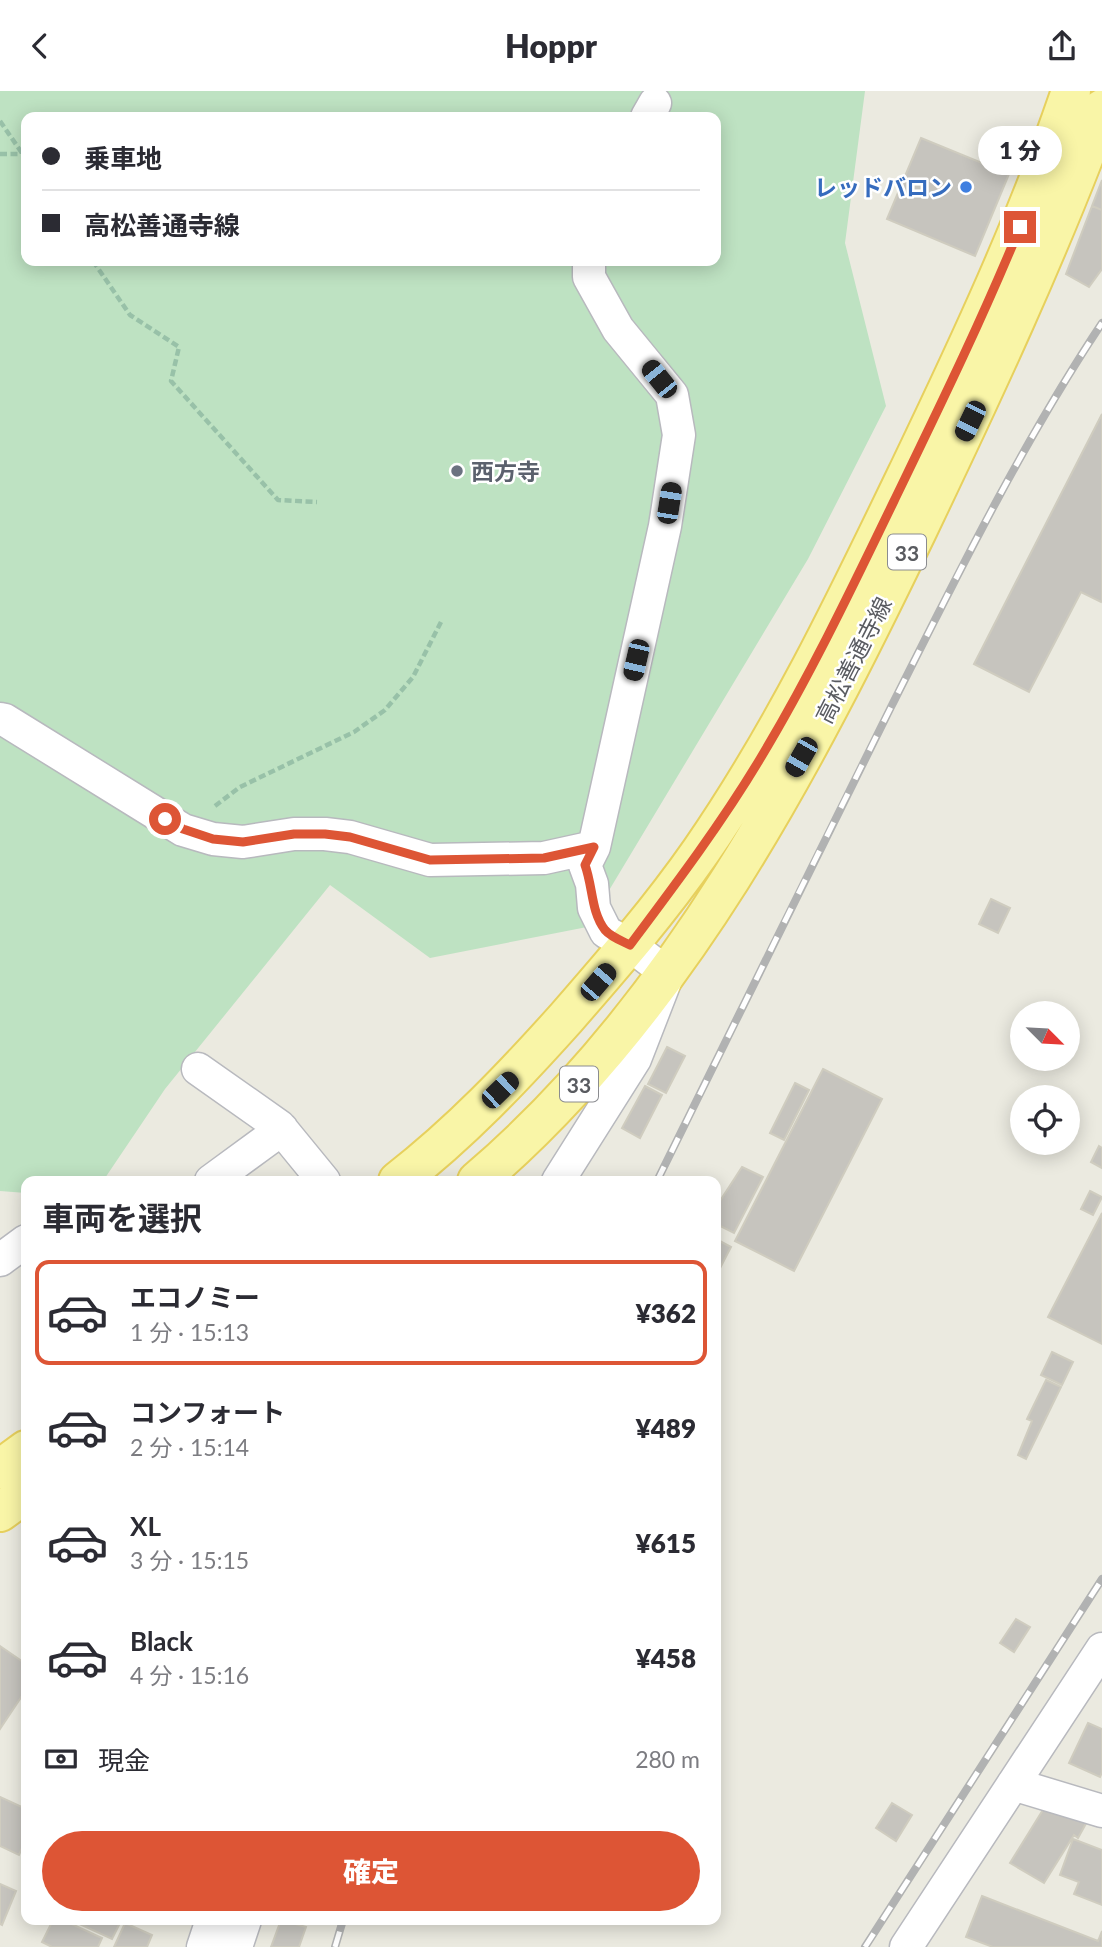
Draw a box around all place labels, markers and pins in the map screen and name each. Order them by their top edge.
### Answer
place label: レッドバロン [814,173,952,201]
marker: レッドバロン [958,179,974,195]
place label: 西方寺 [471,457,540,485]
marker: 西方寺 [449,463,465,479]

